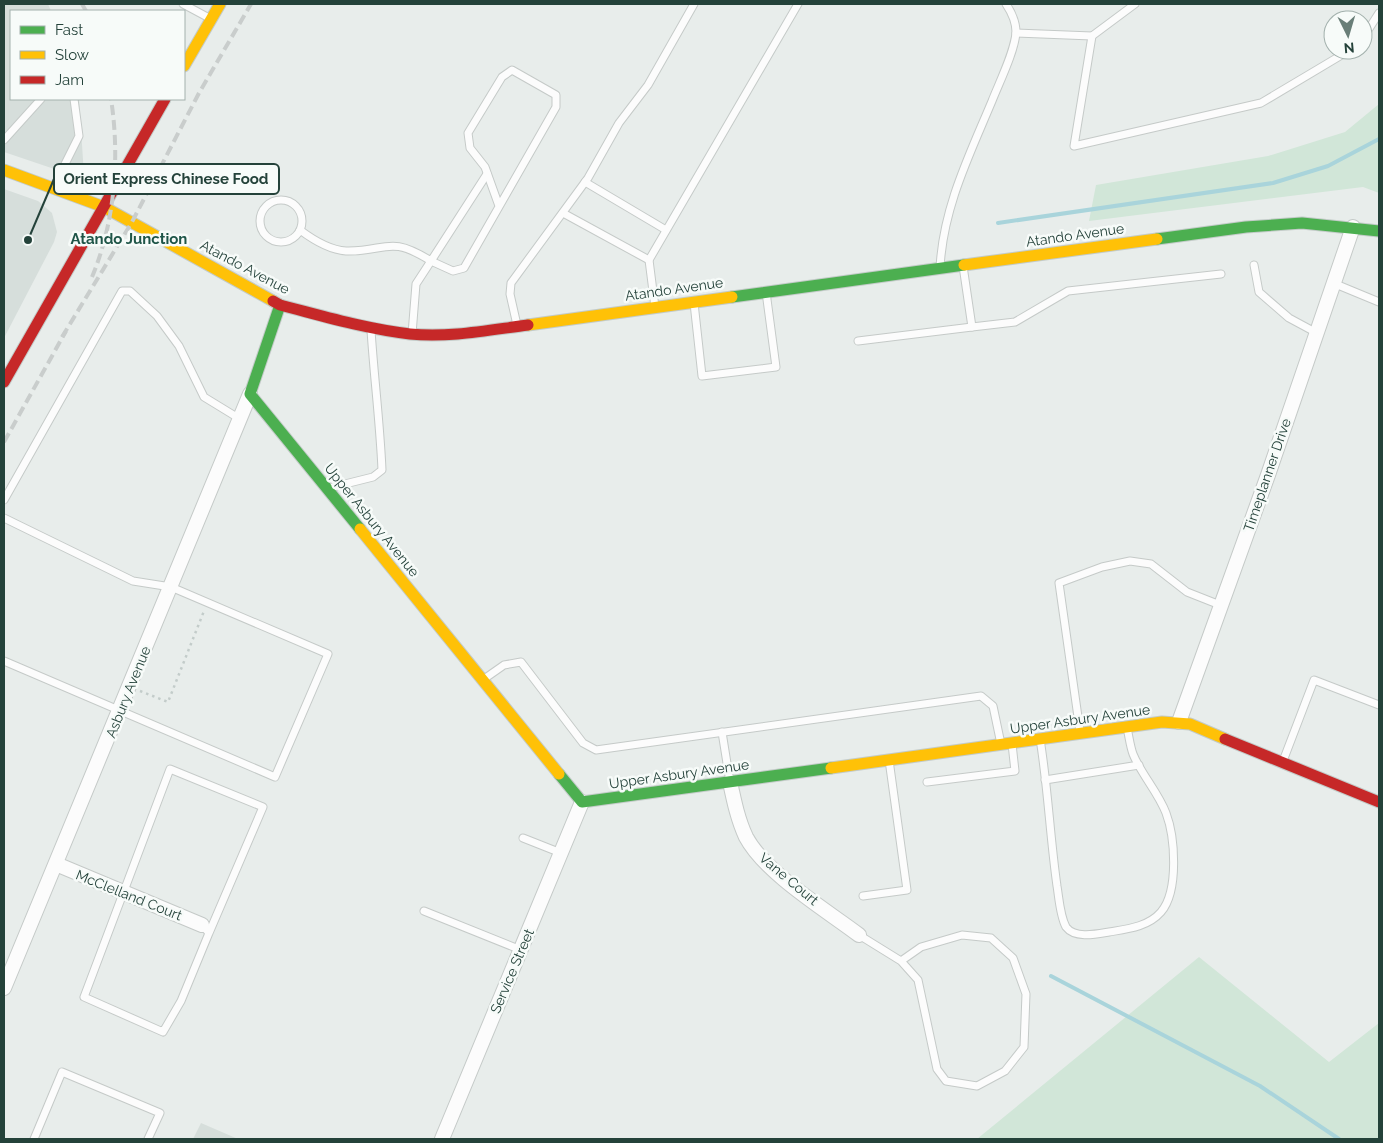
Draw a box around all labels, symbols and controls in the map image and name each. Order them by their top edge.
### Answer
legend [10,10,185,100]
north arrow [1323,10,1373,60]
text: Fast [55,21,83,39]
text: N [1343,40,1355,56]
text: Slow [55,46,89,64]
text: Jam [55,71,84,89]
callout: Orient Express Chinese Food [54,164,279,194]
text: Orient Express Chinese Food [63,170,269,188]
street label: Atando Avenue [1025,220,1125,250]
district label: Atando Junction [71,230,187,248]
street label: Atando Avenue [198,237,292,297]
street label: Atando Avenue [624,274,724,304]
street label: Timeplanner Drive [1240,416,1294,534]
street label: Upper Asbury Avenue [321,460,423,580]
street label: Asbury Avenue [102,644,154,740]
street label: Upper Asbury Avenue [1009,701,1151,737]
street label: Upper Asbury Avenue [608,756,750,792]
street label: Vane Court [756,850,822,909]
street label: McClelland Court [74,866,185,924]
street label: Service Street [487,926,537,1016]

